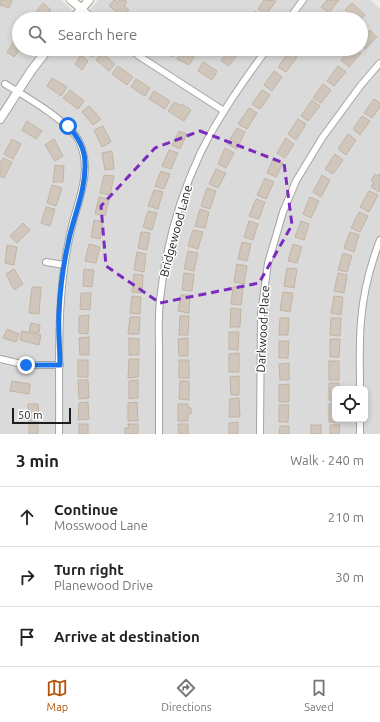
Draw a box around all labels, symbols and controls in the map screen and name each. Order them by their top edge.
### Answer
search box [12,12,368,56]
icon: search [26,23,48,45]
text: Search here [58,26,137,43]
route start [59,117,77,135]
street label: Bridgewood Lane [157,184,194,278]
street label: Darkwood Place [254,285,271,373]
route end [17,356,35,374]
map controls [332,386,368,422]
button: locate [332,386,368,422]
scale bar [12,406,71,425]
text: 50 m [18,409,42,421]
text: 3 min [16,451,59,470]
text: Walk · 240 m [290,453,364,467]
text: Continue [54,501,118,518]
icon: ahead [16,506,38,528]
text: 210 m [328,510,364,524]
text: Mosswood Lane [54,518,148,532]
text: Turn right [54,561,124,578]
icon: right [16,566,38,588]
text: 30 m [335,570,364,584]
text: Planewood Drive [54,578,153,592]
icon: arrive [16,626,38,648]
text: Arrive at destination [54,628,200,645]
tab: Map [46,677,68,713]
tab: Directions [161,677,212,713]
tab: Saved [304,677,334,713]

